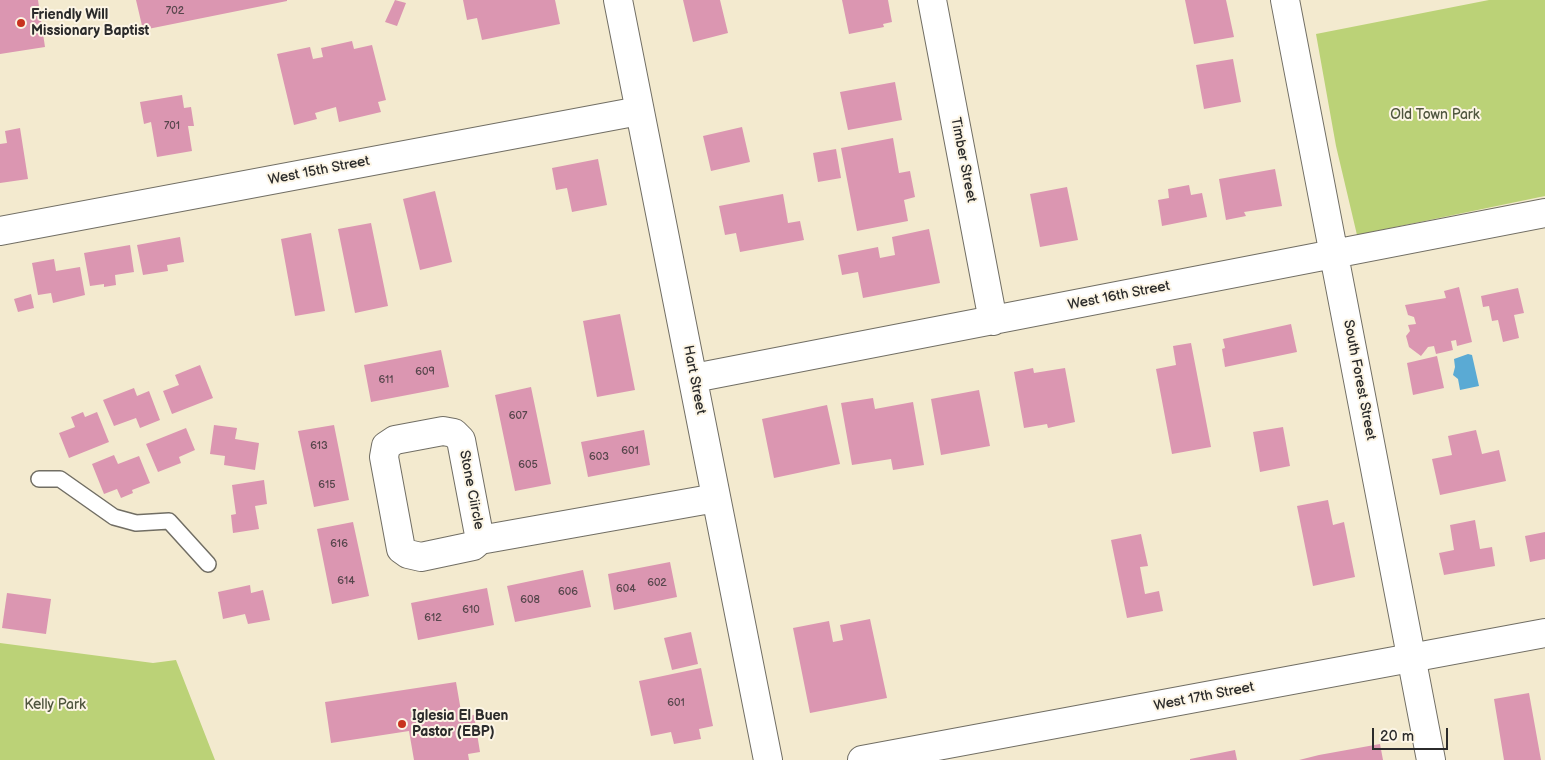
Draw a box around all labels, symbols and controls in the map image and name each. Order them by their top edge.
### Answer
house number: 702 [166,4,184,18]
place label: Friendly Will Missionary Baptist [31,7,149,40]
marker: Friendly Will Missionary Baptist [15,17,27,29]
park label: Old Town Park [1390,107,1480,123]
street label: Timber Street [947,116,979,204]
house number: 701 [164,119,180,133]
street label: West 15th Street [267,153,371,189]
street label: West 16th Street [1067,278,1171,314]
street label: South Forest Street [1339,318,1379,442]
street label: Hart Street [679,344,709,416]
house number: 609 [415,365,435,379]
house number: 611 [378,373,394,387]
house number: 607 [509,409,527,423]
house number: 613 [310,439,328,453]
house number: 601 [621,444,639,458]
street label: Stone Ciircle [455,449,487,531]
house number: 603 [589,450,609,464]
house number: 605 [518,458,538,472]
house number: 615 [318,478,336,492]
house number: 616 [330,537,348,551]
house number: 614 [337,574,355,588]
house number: 602 [647,576,667,590]
house number: 604 [616,582,636,596]
house number: 606 [558,585,578,599]
house number: 608 [520,593,540,607]
house number: 610 [462,603,480,617]
house number: 612 [424,611,442,625]
street label: West 17th Street [1152,679,1256,715]
house number: 601 [667,696,685,710]
park label: Kelly Park [24,697,86,713]
place label: Iglesia El Buen Pastor (EBP) [412,708,508,740]
marker: Iglesia El Buen Pastor (EBP) [396,718,408,730]
scale bar [1375,718,1451,750]
text: 20 m [1380,727,1414,746]

